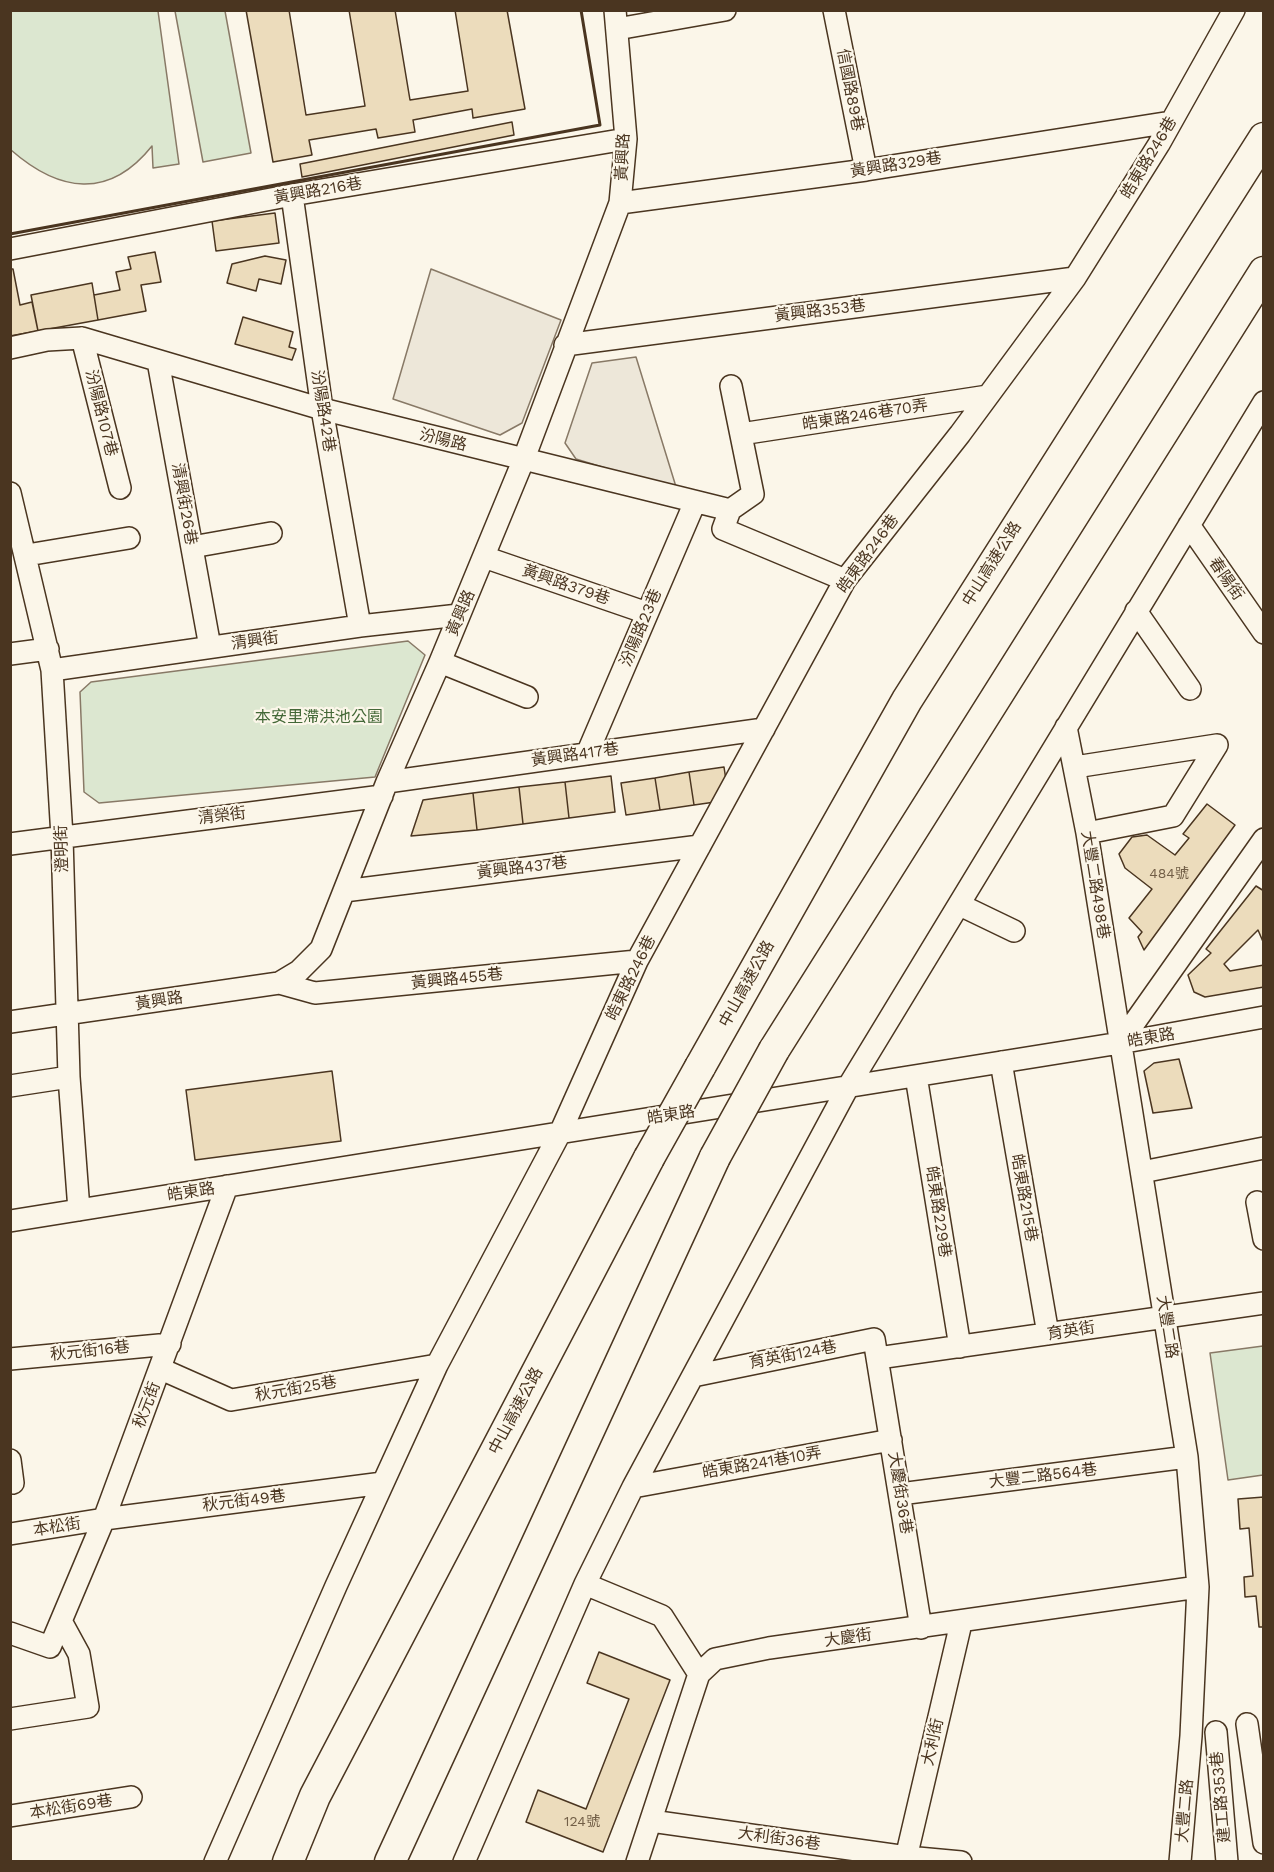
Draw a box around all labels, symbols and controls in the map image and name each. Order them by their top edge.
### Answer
street label: 信國路89巷 [833,47,867,133]
street label: 皓東路246巷 [1117,113,1181,203]
street label: 黃興路 [612,133,634,181]
street label: 黃興路329巷 [849,148,943,182]
street label: 黃興路216巷 [272,174,364,208]
street label: 黃興路353巷 [773,296,867,326]
street label: 汾陽路107巷 [81,368,121,458]
street label: 汾陽路42巷 [307,368,339,454]
street label: 皓東路246巷70弄 [801,396,929,434]
street label: 汾陽路 [417,425,469,455]
street label: 清興街26巷 [167,461,201,547]
street label: 皓東路246巷 [833,511,903,597]
street label: 中山高速公路 [958,518,1026,610]
street label: 春陽街 [1204,554,1248,604]
street label: 黃興路379巷 [520,561,612,609]
street label: 汾陽路23巷 [616,586,666,670]
street label: 黃興路 [443,587,479,639]
street label: 清興街 [230,628,280,654]
park label: 本安里滯洪池公園 [255,707,383,727]
street label: 黃興路417巷 [530,739,620,771]
street label: 清榮街 [197,804,247,828]
street label: 澄明街 [52,825,72,873]
street label: 大豐二路498巷 [1077,829,1113,941]
street label: 黃興路437巷 [475,853,569,883]
house number: 484號 [1149,866,1189,882]
street label: 皓東路246巷 [602,932,660,1024]
street label: 中山高速公路 [715,937,779,1031]
street label: 黃興路455巷 [410,965,504,993]
street label: 黃興路 [134,988,184,1014]
street label: 皓東路 [1126,1024,1176,1052]
street label: 皓東路 [646,1102,696,1128]
street label: 皓東路215巷 [1007,1153,1041,1243]
street label: 皓東路229巷 [921,1165,955,1259]
street label: 皓東路 [166,1179,216,1205]
street label: 大豐二路 [1153,1294,1181,1360]
street label: 育英街 [1046,1318,1096,1344]
street label: 秋元街16巷 [49,1337,131,1365]
street label: 育英街124巷 [748,1337,838,1373]
street label: 中山高速公路 [485,1364,547,1458]
street label: 秋元街25巷 [254,1372,338,1406]
street label: 秋元街 [129,1379,165,1431]
street label: 皓東路241巷10弄 [701,1443,823,1483]
street label: 大慶街36巷 [884,1450,916,1536]
street label: 大豐二路564巷 [988,1460,1098,1492]
street label: 秋元街49巷 [201,1486,287,1516]
street label: 本松街 [32,1514,82,1540]
street label: 大慶街 [823,1625,873,1651]
street label: 大利街 [918,1716,948,1768]
street label: 建工路353巷 [1207,1750,1235,1844]
street label: 大豐二路 [1173,1778,1197,1844]
street label: 本松街69巷 [28,1791,114,1823]
house number: 124號 [564,1814,600,1830]
street label: 大利街36巷 [737,1824,821,1854]

